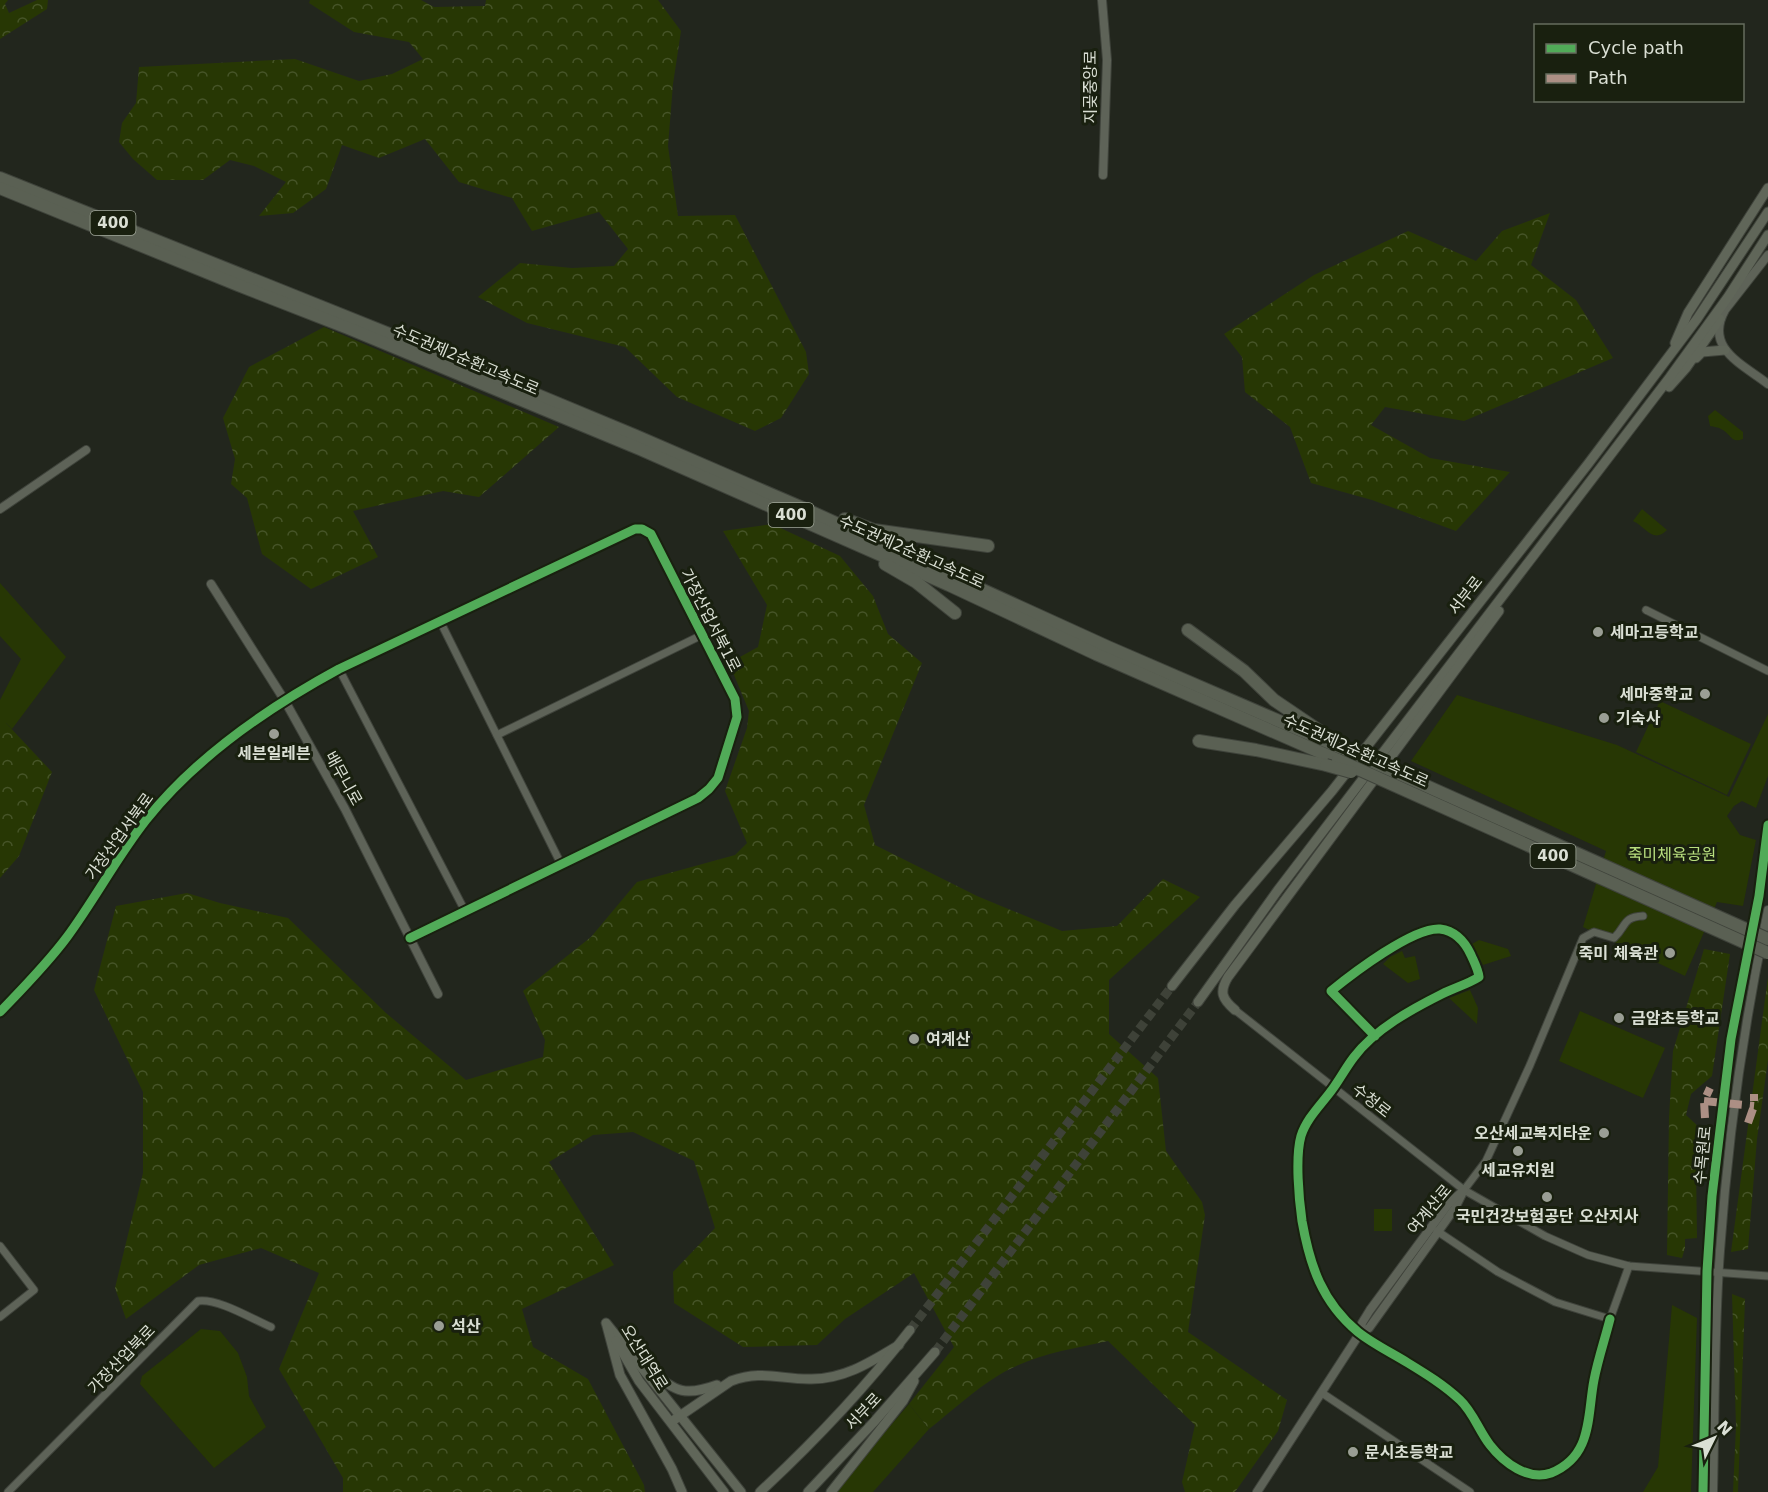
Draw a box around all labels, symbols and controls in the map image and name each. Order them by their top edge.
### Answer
legend [1534,24,1744,102]
text: Cycle path [1588,37,1684,58]
street label: 지곶중앙로 [1081,50,1100,124]
text: Path [1588,67,1628,88]
road number: 400 [90,211,136,235]
street label: 수도권제2순환고속도로 [390,320,542,399]
road number: 400 [768,503,814,527]
street label: 수도권제2순환고속도로 [836,511,988,592]
street label: 가장산업서북1로 [676,565,745,675]
street label: 서부로 [1444,572,1487,619]
place label: 세마고등학교 [1610,623,1699,642]
marker: 세마고등학교 [1591,625,1605,639]
place label: 세마중학교 [1619,685,1693,704]
marker: 세마중학교 [1698,687,1712,701]
place label: 기숙사 [1616,709,1660,728]
street label: 수도권제2순환고속도로 [1280,710,1432,791]
marker: 기숙사 [1597,711,1611,725]
marker: 세븐일레븐 [267,727,281,741]
place label: 세븐일레븐 [237,744,311,763]
street label: 배무니로 [321,748,366,809]
street label: 가장산업서북로 [81,789,158,884]
road number: 400 [1530,844,1576,868]
park label: 죽미체육공원 [1628,845,1716,864]
place label: 죽미 체육관 [1579,944,1658,963]
marker: 죽미 체육관 [1663,946,1677,960]
place label: 금암초등학교 [1631,1009,1720,1028]
marker: 금암초등학교 [1612,1011,1626,1025]
place label: 여계산 [926,1030,970,1049]
marker: 여계산 [907,1032,921,1046]
street label: 수청로 [1348,1079,1395,1122]
place label: 오산세교복지타운 [1474,1124,1592,1143]
street label: 수목원로 [1690,1125,1715,1185]
marker: 오산세교복지타운 [1597,1126,1611,1140]
marker: 세교유치원 [1511,1144,1525,1158]
place label: 세교유치원 [1481,1161,1555,1180]
street label: 여계산로 [1403,1180,1456,1238]
marker: 국민건강보험공단 오산지사 [1540,1190,1554,1204]
place label: 국민건강보험공단 오산지사 [1456,1207,1638,1226]
place label: 석산 [451,1317,481,1336]
marker: 석산 [432,1319,446,1333]
street label: 가장산업북로 [84,1321,159,1398]
street label: 오산대역로 [617,1321,672,1394]
street label: 서부로 [841,1389,886,1434]
north arrow [1684,1408,1744,1468]
text: N [1713,1417,1736,1439]
place label: 문시초등학교 [1365,1443,1454,1462]
marker: 문시초등학교 [1346,1445,1360,1459]

